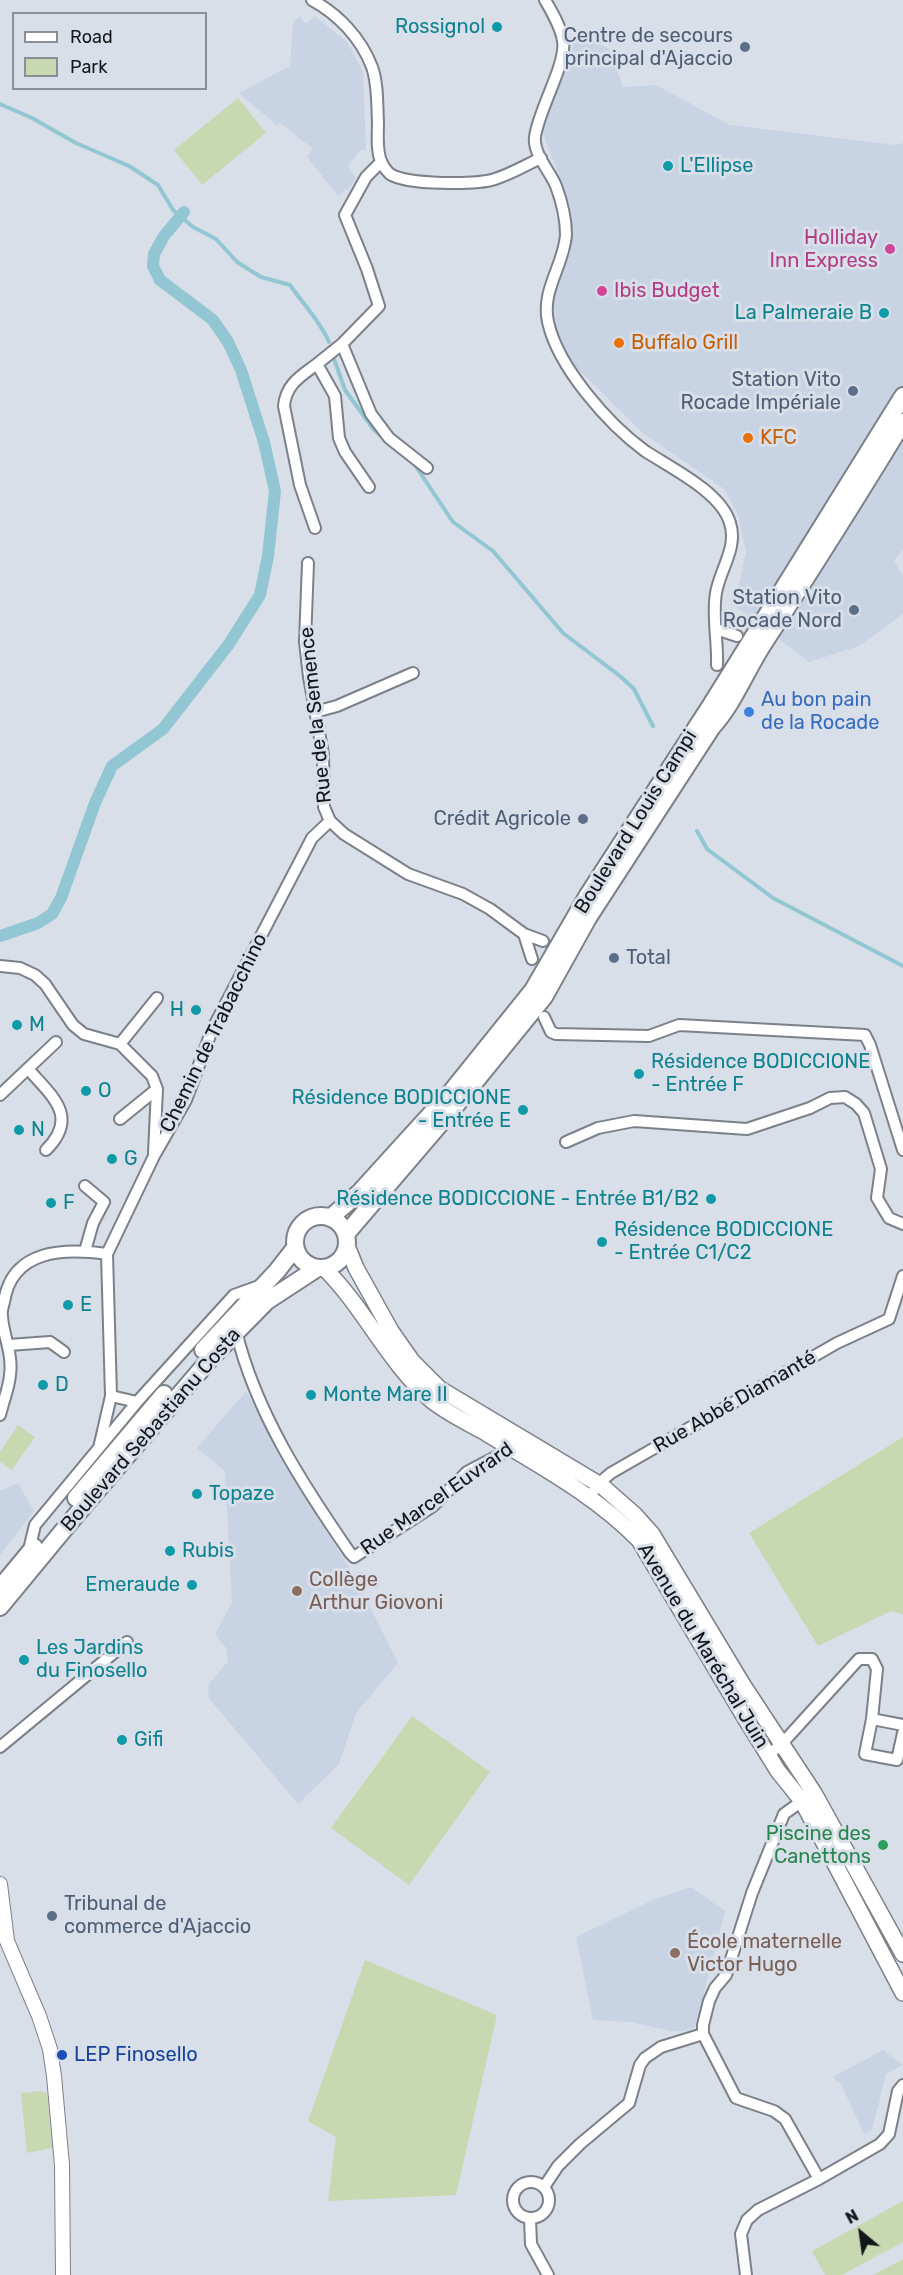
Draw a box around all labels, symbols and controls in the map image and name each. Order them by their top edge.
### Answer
legend [12,12,207,90]
place label: Rossignol [395,15,485,39]
marker: Rossignol [490,20,504,34]
place label: Centre de secours principal d'Ajaccio [563,24,733,71]
text: Road [70,26,113,48]
marker: Centre de secours principal d'Ajaccio [738,40,752,54]
text: Park [70,56,107,78]
place label: L'Ellipse [680,154,754,178]
marker: L'Ellipse [661,159,675,173]
place label: Holliday Inn Express [770,226,878,273]
marker: Holliday Inn Express [883,242,897,256]
place label: Ibis Budget [614,279,719,303]
marker: Ibis Budget [595,284,609,298]
place label: La Palmeraie B [734,301,872,325]
marker: La Palmeraie B [877,306,891,320]
place label: Buffalo Grill [631,331,738,355]
marker: Buffalo Grill [612,336,626,350]
place label: Station Vito Rocade Impériale [681,368,841,415]
marker: Station Vito Rocade Impériale [846,384,860,398]
place label: KFC [760,426,797,450]
marker: KFC [741,431,755,445]
place label: Station Vito Rocade Nord [723,586,842,633]
marker: Station Vito Rocade Nord [847,603,861,617]
street label: Rue de la Semence [295,626,337,804]
place label: Au bon pain de la Rocade [761,688,879,735]
marker: Au bon pain de la Rocade [742,705,756,719]
street label: Boulevard Louis Campi [570,726,702,918]
place label: Crédit Agricole [433,807,571,831]
marker: Crédit Agricole [576,812,590,826]
street label: Chemin de Trabacchino [155,930,273,1136]
place label: Total [626,946,671,970]
marker: Total [607,951,621,965]
place label: H [170,998,184,1022]
marker: H [189,1003,203,1017]
place label: M [29,1013,45,1037]
marker: M [10,1018,24,1032]
place label: Résidence BODICCIONE - Entrée F [651,1050,870,1097]
marker: Résidence BODICCIONE - Entrée F [632,1067,646,1081]
place label: O [98,1079,112,1103]
marker: O [79,1084,93,1098]
place label: Résidence BODICCIONE - Entrée E [292,1086,511,1133]
marker: Résidence BODICCIONE - Entrée E [516,1103,530,1117]
place label: N [31,1118,45,1142]
marker: N [12,1123,26,1137]
place label: G [124,1147,138,1171]
marker: G [105,1152,119,1166]
place label: Résidence BODICCIONE - Entrée B1/B2 [336,1187,699,1211]
place label: F [63,1191,75,1215]
marker: Résidence BODICCIONE - Entrée B1/B2 [704,1192,718,1206]
marker: F [44,1196,58,1210]
place label: Résidence BODICCIONE - Entrée C1/C2 [614,1218,833,1265]
marker: Résidence BODICCIONE - Entrée C1/C2 [595,1235,609,1249]
place label: E [80,1293,92,1317]
marker: E [61,1298,75,1312]
street label: Boulevard Sebastianu Costa [56,1323,246,1537]
street label: Rue Abbé Diamanté [649,1346,821,1458]
place label: D [55,1373,69,1397]
marker: D [36,1378,50,1392]
place label: Monte Mare II [323,1383,448,1407]
marker: Monte Mare II [304,1388,318,1402]
street label: Rue Marcel Euvrard [356,1437,518,1561]
place label: Topaze [209,1482,274,1506]
marker: Topaze [190,1487,204,1501]
place label: Rubis [182,1539,234,1563]
street label: Avenue du Maréchal Juin [632,1539,774,1753]
marker: Rubis [163,1544,177,1558]
place label: Collège Arthur Giovoni [309,1568,443,1615]
place label: Emeraude [85,1573,180,1597]
marker: Emeraude [185,1578,199,1592]
marker: Collège Arthur Giovoni [290,1584,304,1598]
place label: Les Jardins du Finosello [36,1636,148,1683]
marker: Les Jardins du Finosello [17,1653,31,1667]
place label: Gifi [134,1728,163,1752]
marker: Gifi [115,1733,129,1747]
place label: Piscine des Canettons [766,1822,871,1869]
marker: Piscine des Canettons [876,1838,890,1852]
place label: Tribunal de commerce d'Ajaccio [64,1892,251,1939]
marker: Tribunal de commerce d'Ajaccio [45,1909,59,1923]
place label: École maternelle Victor Hugo [687,1930,842,1977]
marker: École maternelle Victor Hugo [668,1946,682,1960]
place label: LEP Finosello [74,2043,198,2067]
marker: LEP Finosello [55,2048,69,2062]
north arrow [831,2203,891,2263]
text: N [842,2206,862,2228]

